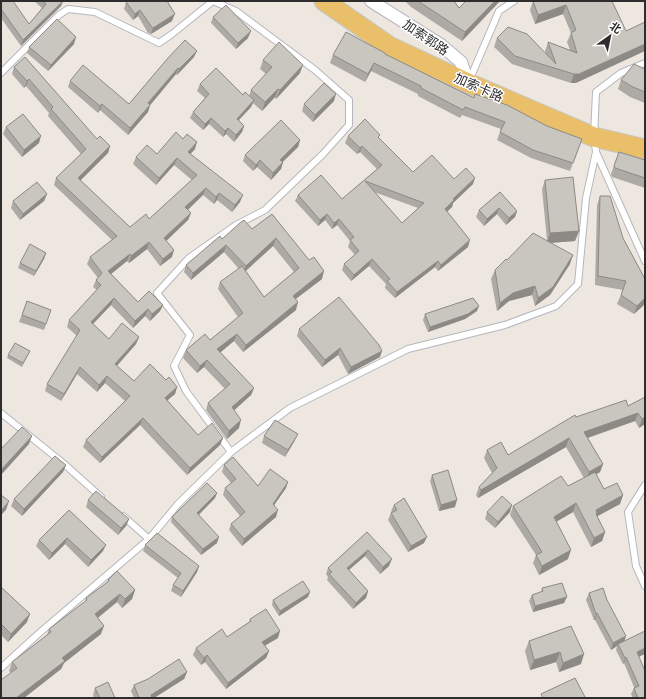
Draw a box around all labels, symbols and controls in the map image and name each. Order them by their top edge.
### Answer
street label: 加索郭路 [400,16,452,58]
north arrow [590,16,630,56]
text: 北 [607,19,624,36]
street label: 加索卡路 [452,69,506,105]

